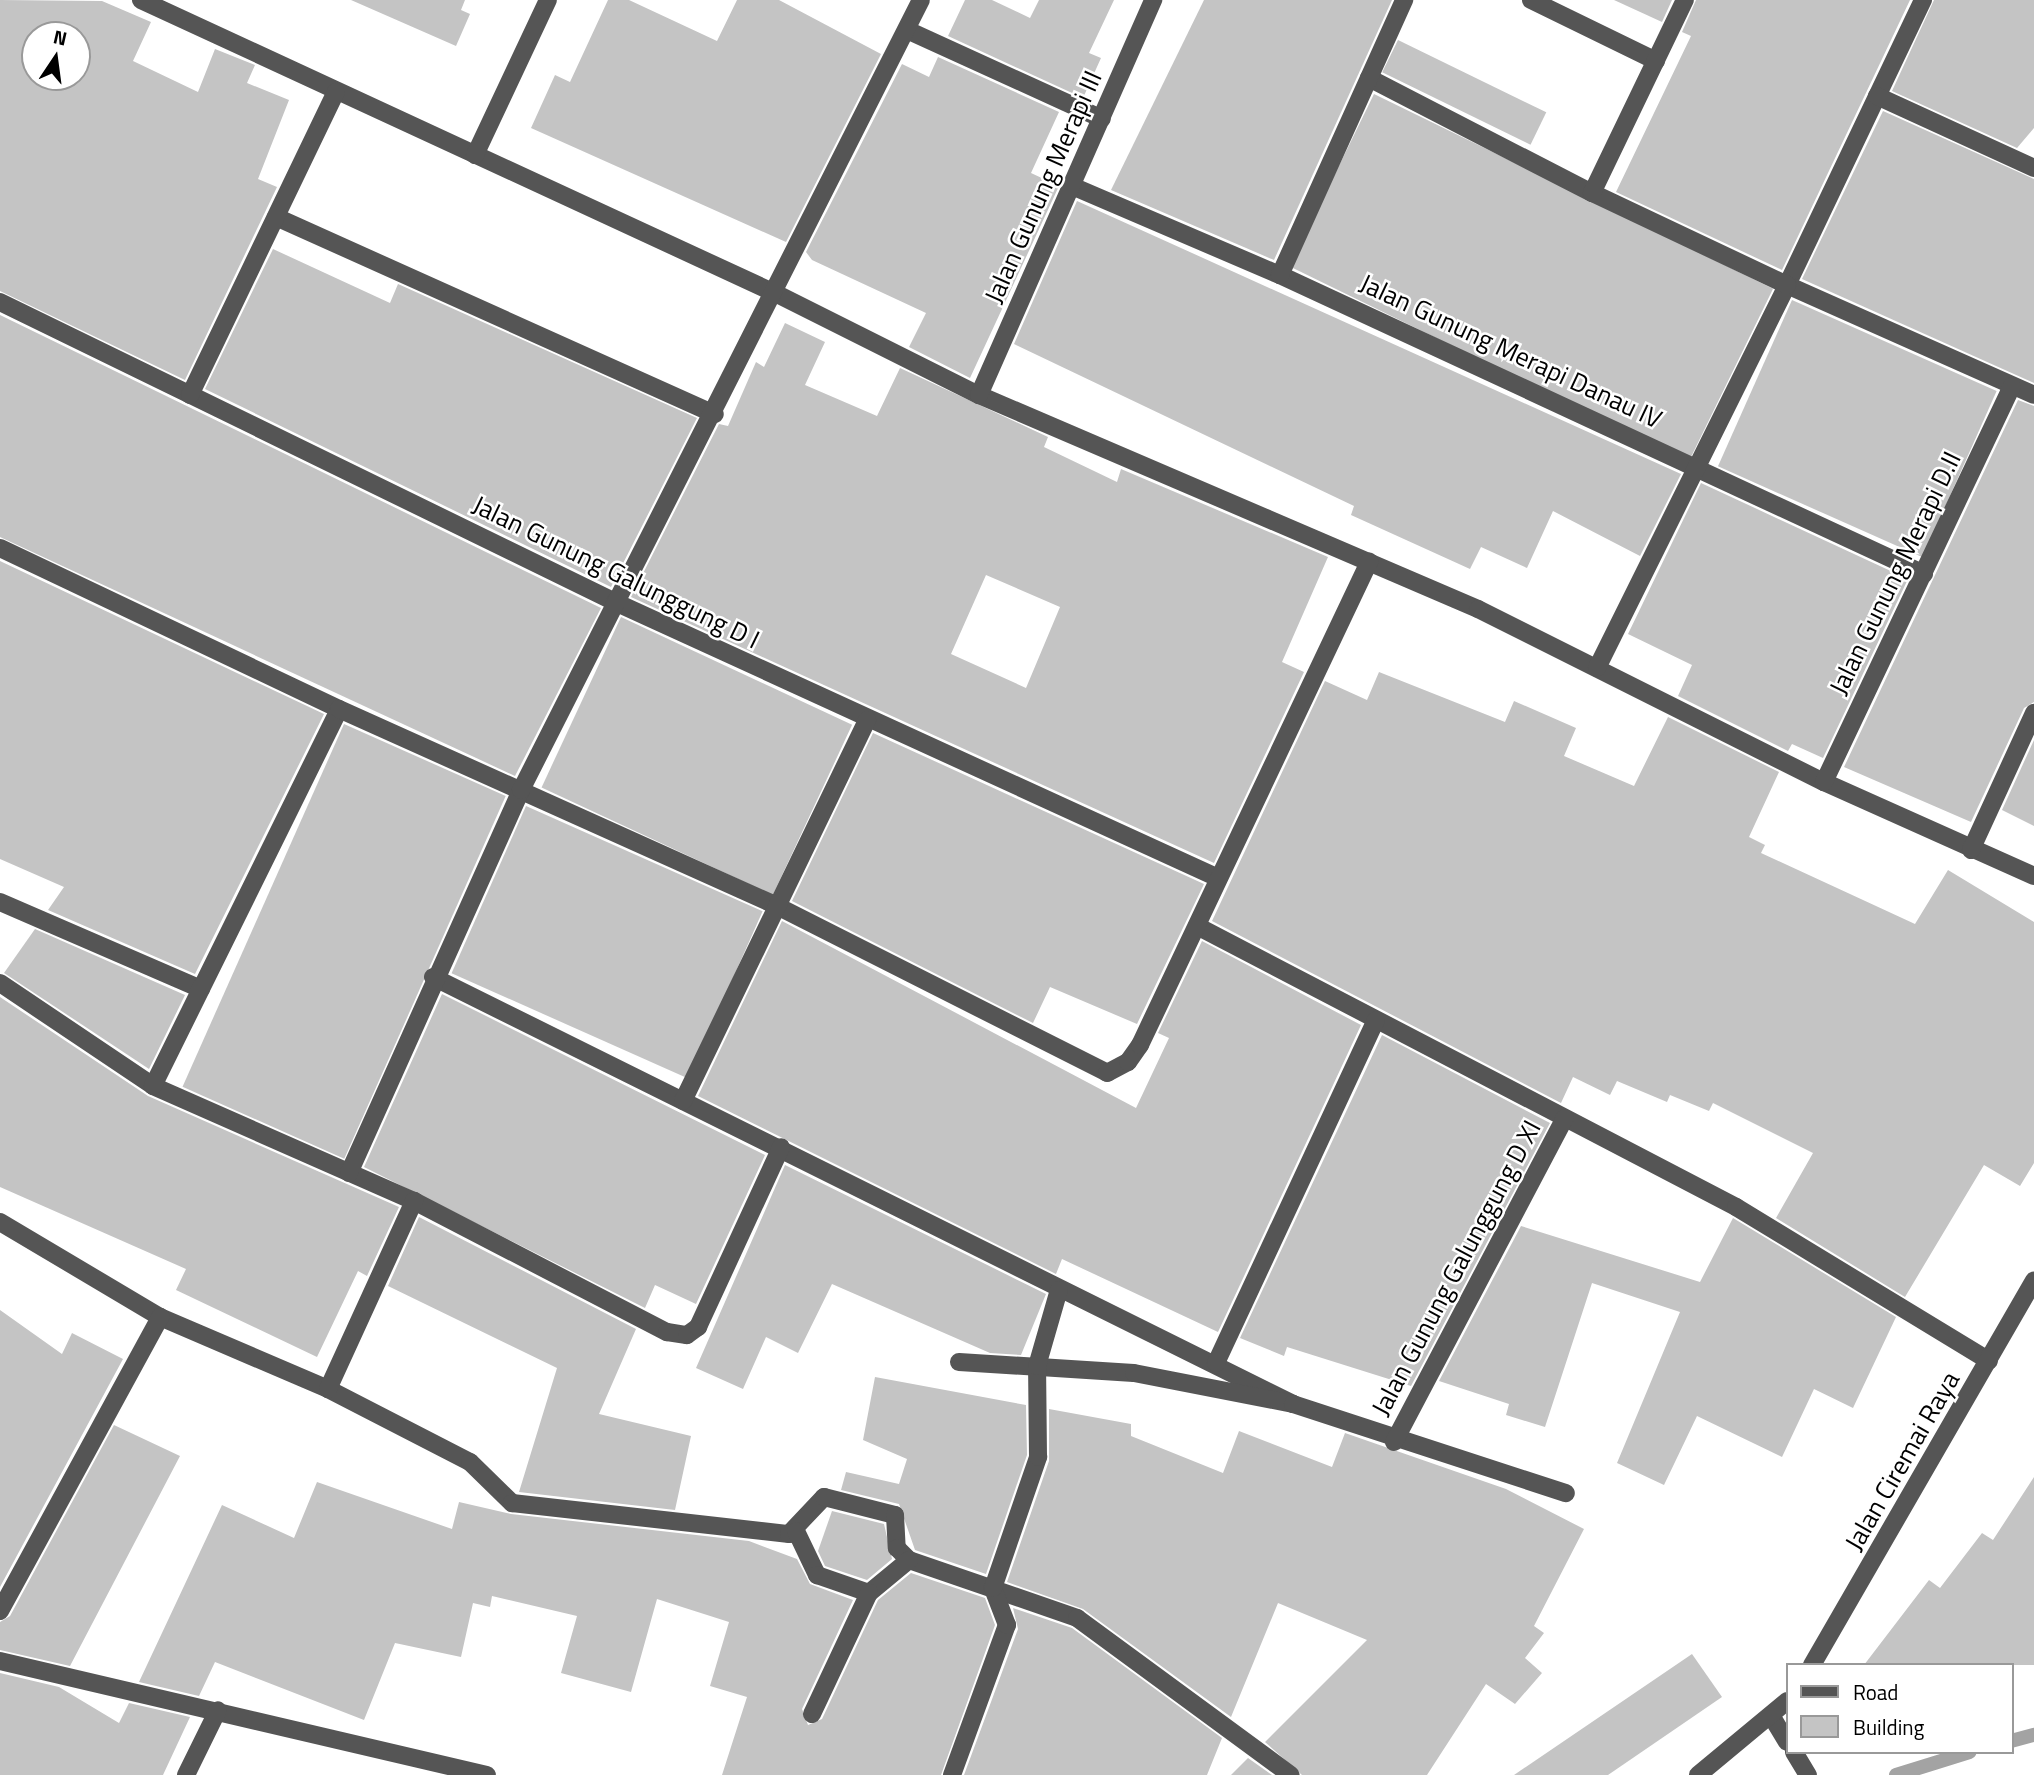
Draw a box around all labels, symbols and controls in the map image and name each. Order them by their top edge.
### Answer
north arrow [21,21,91,91]
text: N [51,21,70,53]
street label: Jalan Gunung Merapi III [978,66,1108,308]
street label: Jalan Gunung Merapi Danau IV [1355,267,1667,435]
street label: Jalan Gunung Merapi D.II [1823,446,1967,700]
street label: Jalan Gunung Galunggung D I [468,489,764,655]
street label: Jalan Gunung Galunggung D XI [1365,1115,1547,1421]
street label: Jalan Ciremai Raya [1838,1366,1966,1556]
legend [1786,1663,2013,1754]
text: Road [1853,1676,1898,1708]
text: Building [1853,1711,1924,1743]

